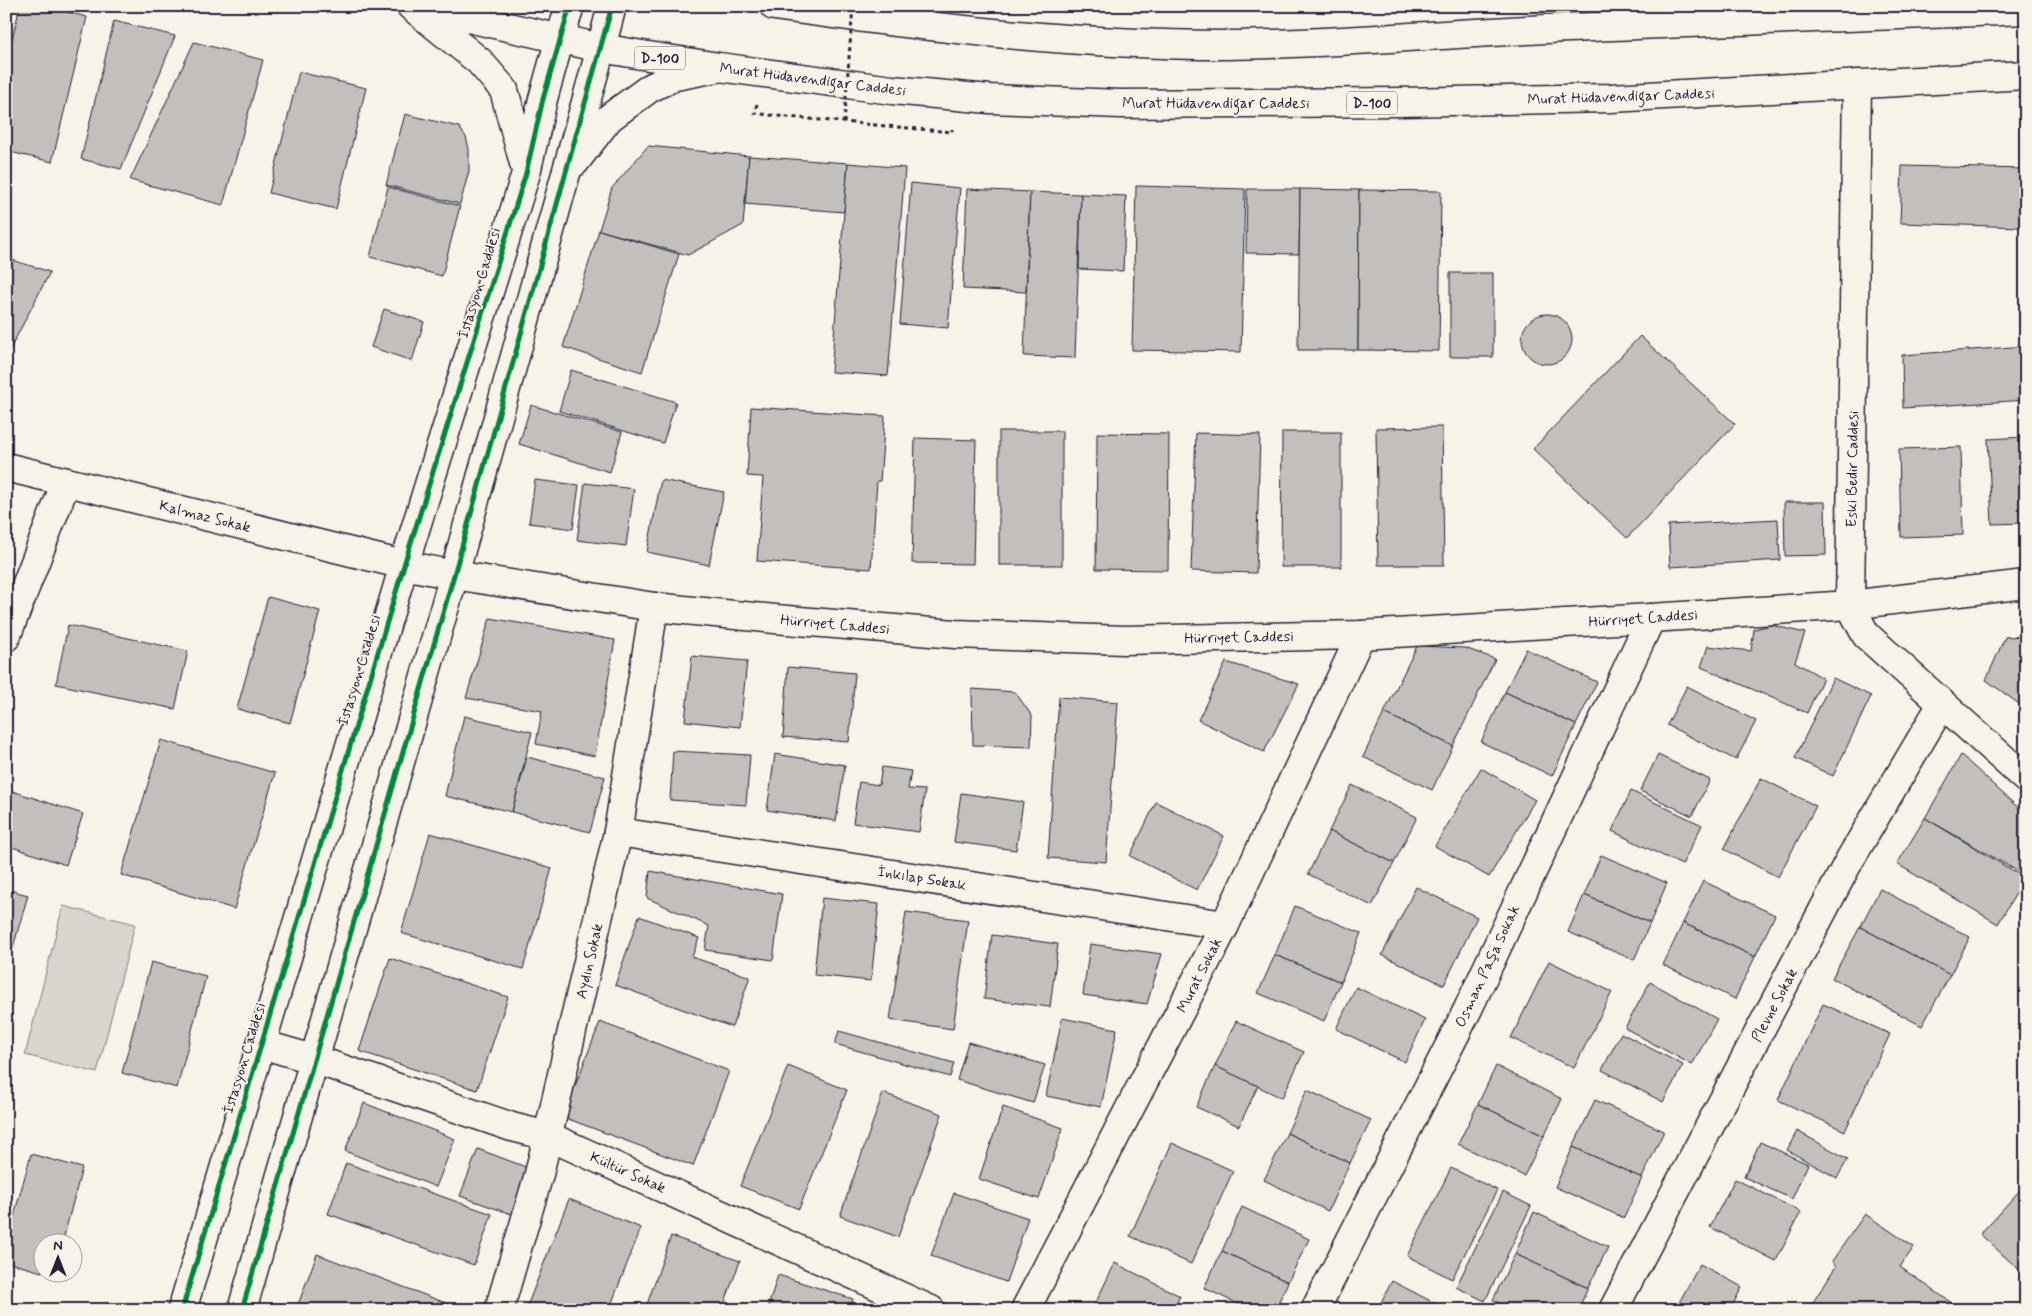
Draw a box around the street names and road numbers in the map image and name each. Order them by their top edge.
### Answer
road number: D-100 [635,46,685,70]
street label: Murat Hüdavendigar Caddesi [719,59,907,102]
street label: Murat Hüdavendigar Caddesi [1527,84,1715,111]
road number: D-100 [1347,92,1397,115]
street label: Murat Hüdavendigar Caddesi [1122,94,1310,115]
street label: İstasyon Caddesi [454,225,506,341]
street label: Eski Bedir Caddesi [1842,411,1864,528]
street label: Kalmaz Sokak [157,496,253,538]
street label: Hürriyet Caddesi [1588,605,1698,633]
street label: Hürriyet Caddesi [779,610,890,640]
street label: İstasyon Caddesi [334,612,386,728]
street label: Hürriyet Caddesi [1184,627,1294,649]
street label: İnkılap Sokak [876,862,968,896]
street label: Osman Paşa Sokak [1451,902,1525,1031]
street label: Aydın Sokak [572,921,608,1001]
street label: Murat Sokak [1172,935,1227,1016]
street label: Plevne Sokak [1747,965,1803,1046]
street label: İstasyon Caddesi [219,1000,271,1116]
street label: Kültür Sokak [587,1147,669,1199]

